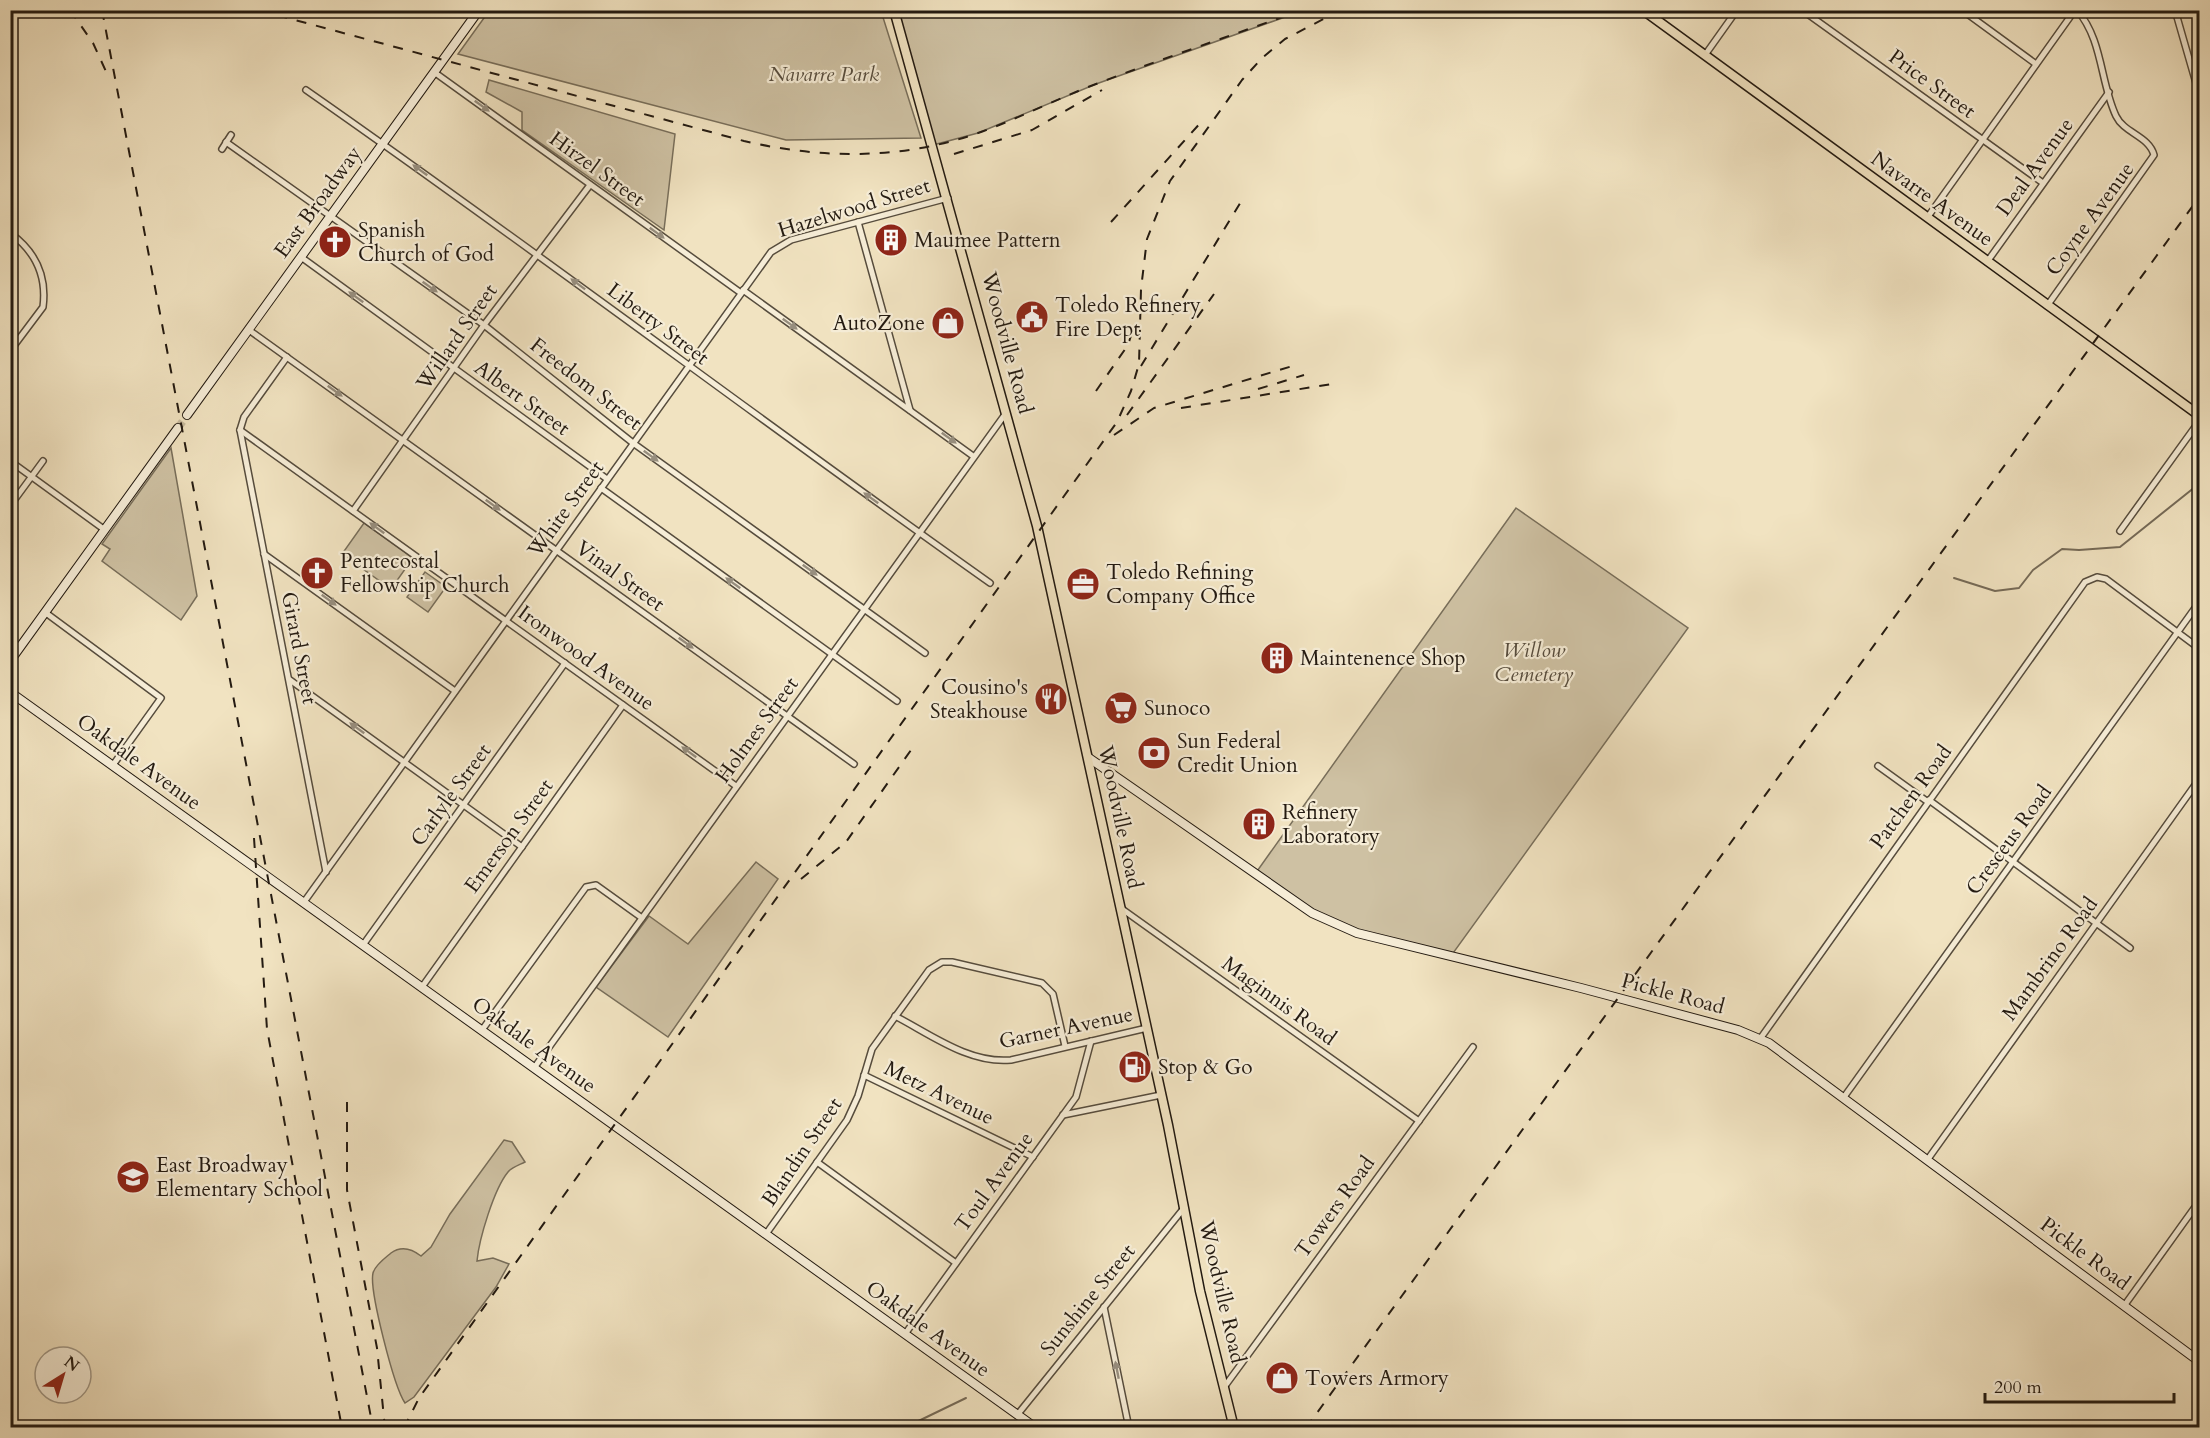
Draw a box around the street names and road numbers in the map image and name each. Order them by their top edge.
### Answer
street label: Price Street [1883,43,1982,126]
street label: Deal Avenue [1990,112,2080,222]
street label: Hirzel Street [543,124,651,214]
street label: East Broadway [268,140,368,264]
street label: Navarre Avenue [1865,145,1999,253]
street label: Coyne Avenue [2039,156,2141,282]
street label: Hazelwood Street [774,171,934,245]
street label: Woodville Road [974,268,1040,417]
street label: Liberty Street [601,276,715,372]
street label: Willard Street [409,278,505,397]
street label: Freedom Street [524,331,648,437]
street label: Albert Street [468,353,576,443]
street label: White Street [520,454,611,564]
street label: Vinal Street [569,534,671,618]
street label: Girard Street [274,589,324,707]
street label: Ironwood Avenue [512,598,660,718]
street label: Holmes Street [709,671,806,789]
street label: Oakdale Avenue [71,707,207,817]
street label: Carlyle Street [404,738,498,852]
street label: Patchen Road [1863,739,1959,855]
street label: Woodville Road [1090,742,1149,891]
street label: Emerson Street [458,773,560,899]
street label: Cresceus Road [1959,779,2059,901]
street label: Mambrino Road [1995,891,2105,1027]
street label: Maginnis Road [1216,950,1342,1052]
street label: Pickle Road [1618,966,1728,1022]
street label: Oakdale Avenue [466,990,602,1100]
street label: Garner Avenue [996,1000,1136,1056]
street label: Metz Avenue [879,1054,999,1132]
street label: Blandin Street [755,1091,849,1212]
street label: Toul Avenue [948,1126,1040,1238]
street label: Towers Road [1288,1150,1382,1264]
street label: Pickle Road [2034,1211,2136,1297]
street label: Woodville Road [1191,1217,1253,1366]
street label: Sunshine Street [1034,1238,1142,1362]
street label: Oakdale Avenue [860,1274,996,1384]

